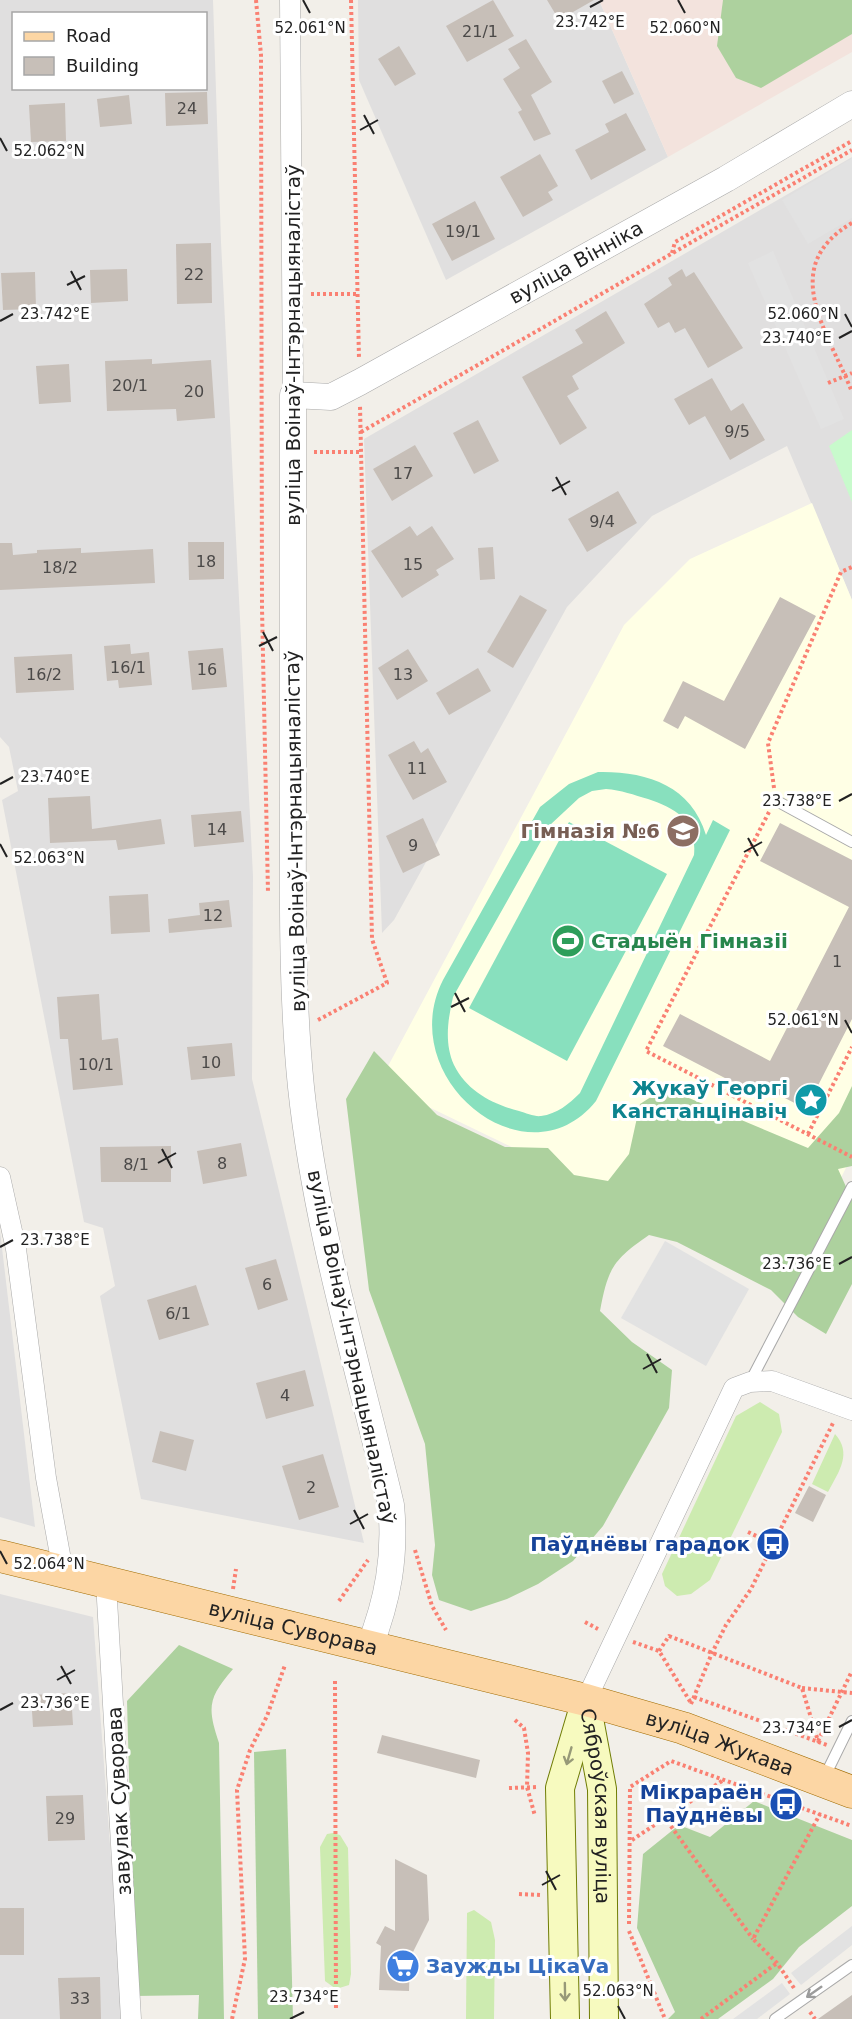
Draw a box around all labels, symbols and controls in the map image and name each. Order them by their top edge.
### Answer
legend [12,12,207,90]
text: 23.742°E [555,13,625,31]
text: 52.061°N [274,19,346,37]
text: 52.060°N [649,19,721,37]
house number: 21/1 [462,22,498,41]
text: Road [66,25,111,46]
text: Building [66,55,139,76]
house number: 24 [177,99,197,118]
text: 52.062°N [13,142,85,160]
street label: вуліца Воінаў-Інтэрнацыяналістаў [281,164,305,526]
street label: вуліца Вінніка [505,215,647,309]
house number: 19/1 [445,222,481,241]
house number: 22 [184,265,204,284]
text: 23.742°E [20,305,90,323]
text: 52.060°N [767,305,839,323]
text: 23.740°E [762,329,832,347]
house number: 20/1 [112,376,148,395]
house number: 20 [184,382,204,401]
house number: 9/5 [724,422,750,441]
house number: 17 [393,464,413,483]
house number: 9/4 [589,512,615,531]
house number: 18 [196,552,216,571]
house number: 15 [403,555,423,574]
house number: 18/2 [42,558,78,577]
street label: вуліца Воінаў-Інтэрнацыяналістаў [280,650,310,1012]
house number: 16/1 [110,658,146,677]
house number: 16 [197,660,217,679]
house number: 16/2 [26,665,62,684]
house number: 13 [393,665,413,684]
house number: 11 [407,759,427,778]
text: 23.740°E [20,768,90,786]
text: 23.738°E [762,792,832,810]
school or university icon: Гімназія №6 [665,813,701,849]
place label: Гімназія №6 [520,819,660,843]
house number: 14 [207,820,227,839]
house number: 9 [408,836,418,855]
text: 52.063°N [13,849,85,867]
house number: 12 [203,906,223,925]
sports icon: Стадыён Гімназіі [550,923,586,959]
place label: Стадыён Гімназіі [591,929,788,953]
house number: 1 [832,952,842,971]
text: 52.061°N [767,1011,839,1029]
house number: 10 [201,1053,221,1072]
house number: 10/1 [78,1055,114,1074]
place label: Жукаў Георгі Канстанцінавіч [611,1076,788,1123]
place icon: Жукаў Георгі Канстанцінавіч [793,1082,829,1118]
house number: 8 [217,1154,227,1173]
house number: 8/1 [123,1155,149,1174]
street label: вуліца Воінаў-Інтэрнацыяналістаў [303,1168,401,1526]
text: 23.738°E [20,1231,90,1249]
text: 23.736°E [762,1255,832,1273]
house number: 6 [262,1275,272,1294]
house number: 6/1 [165,1304,191,1323]
house number: 4 [280,1386,290,1405]
house number: 2 [306,1478,316,1497]
bus stop icon: Паўднёвы гарадок [755,1526,791,1562]
place label: Паўднёвы гарадок [530,1532,750,1556]
text: 52.064°N [13,1555,85,1573]
street label: вуліца Суворава [206,1596,380,1660]
text: 23.736°E [20,1694,90,1712]
street label: завулак Суворава [102,1706,136,1896]
street label: Сяброўская вуліца [575,1706,615,1904]
street label: вуліца Жукава [643,1706,797,1781]
text: 23.734°E [762,1719,832,1737]
one-way arrow [563,1746,575,1765]
place label: Мікрараён Паўднёвы [640,1780,763,1827]
bus stop icon: Мікрараён Паўднёвы [768,1786,804,1822]
house number: 29 [55,1809,75,1828]
supermarket icon: Заужды ЦікаVа [385,1948,421,1984]
place label: Заужды ЦікаVа [426,1954,609,1978]
one-way arrow [559,1981,570,2001]
text: 52.063°N [582,1982,654,2000]
one-way arrow [806,1986,822,1998]
text: 23.734°E [269,1988,339,2006]
house number: 33 [70,1989,90,2008]

